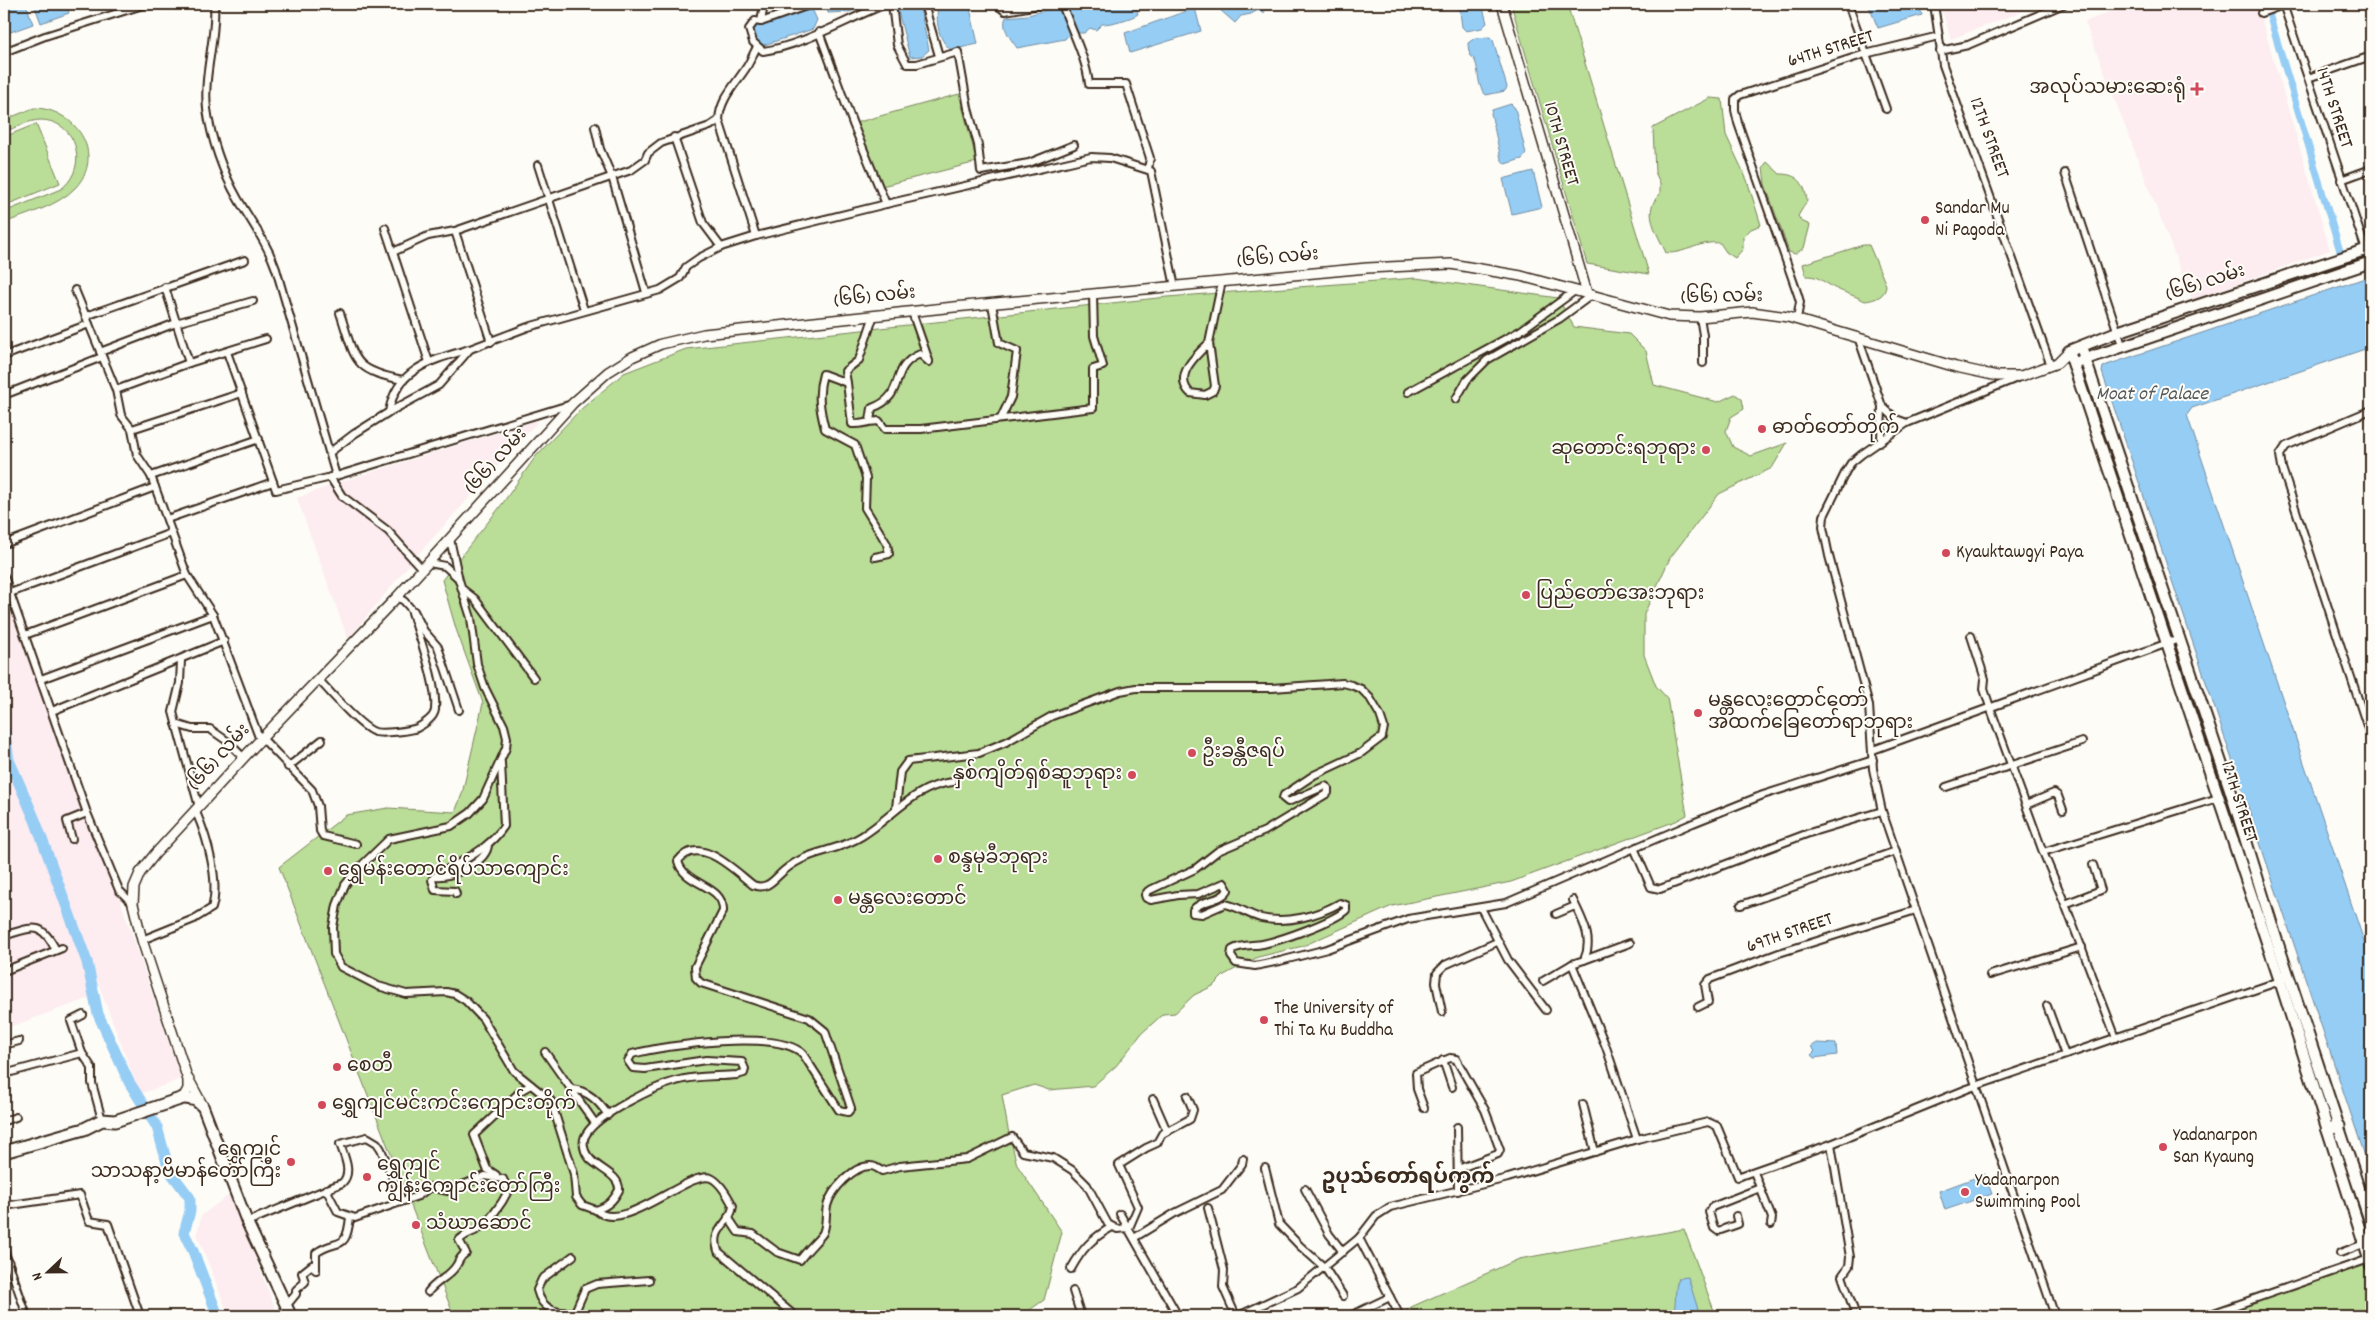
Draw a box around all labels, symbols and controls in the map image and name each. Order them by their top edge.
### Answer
street label: 64TH STREET [1785,24,1878,76]
street label: 14TH STREET [2307,64,2359,152]
place label: အလုပ်သမားဆေးရုံ [2029,72,2186,103]
marker: အလုပ်သမားဆေးရုံ [2190,82,2204,96]
street label: 12TH STREET [1961,94,2015,183]
street label: 10TH STREET [1535,99,1585,190]
place label: Sandar Mu Ni Pagoda [1935,196,2010,245]
marker: Sandar Mu Ni Pagoda [1919,214,1931,226]
street label: (၆၆) လမ်း [1236,238,1320,276]
street label: (၆၆) လမ်း [2162,255,2249,310]
street label: (၆၆) လမ်း [832,276,917,316]
street label: (၆၆) လမ်း [1681,280,1763,312]
water label: Moat of Palace [2096,381,2209,409]
place label: ဓာတ်တော်တိုက် [1772,412,1899,443]
street label: (၆၆) လမ်း [457,420,534,502]
marker: ဓာတ်တော်တိုက် [1756,423,1768,435]
place label: ဆုတောင်းရဘုရား [1551,433,1696,464]
marker: ဆုတောင်းရဘုရား [1700,444,1712,456]
place label: Kyauktawgyi Paya [1956,540,2085,567]
marker: Kyauktawgyi Paya [1940,547,1952,559]
place label: ပြည်တော်အေးဘုရား [1536,578,1704,609]
marker: ပြည်တော်အေးဘုရား [1520,589,1532,601]
place label: မန္တ‌လေးတောင်တော် အထက်ခြေတော်ရာဘုရား‌ [1708,685,1913,738]
marker: မန္တ‌လေးတောင်တော် အထက်ခြေတော်ရာဘုရား‌ [1692,707,1704,719]
street label: (၆၆) လမ်း [180,716,257,798]
place label: ဦးခန္တီဇရပ် [1202,736,1285,767]
marker: ဦးခန္တီဇရပ် [1186,747,1198,759]
place label: နှစ်ကျိတ်ရှစ်ဆူဘုရား [953,758,1122,789]
street label: 12TH STREET [2212,758,2264,847]
marker: နှစ်ကျိတ်ရှစ်ဆူဘုရား [1126,769,1138,781]
place label: စန္ဒမုခီဘုရား [948,842,1048,873]
marker: စန္ဒမုခီဘုရား [932,853,944,865]
place label: ရွှေမန်းတောင်ရိပ်သာကျောင်း [338,854,569,885]
marker: ရွှေမန်းတောင်ရိပ်သာကျောင်း [322,865,334,877]
place label: မန္တလေးတောင် [848,883,967,914]
marker: မန္တလေးတောင် [832,894,844,906]
street label: 69TH STREET [1743,906,1837,961]
place label: The University of Thi Ta Ku Buddha [1274,996,1395,1045]
marker: The University of Thi Ta Ku Buddha [1258,1014,1270,1026]
place label: စေတီ [347,1050,393,1081]
marker: စေတီ [331,1061,343,1073]
place label: ရွှေကျင်မင်းကင်းကျောင်းတိုက် [332,1088,576,1119]
marker: ရွှေကျင်မင်းကင်းကျောင်းတိုက် [316,1099,328,1111]
place label: Yadanarpon San Kyaung [2173,1123,2257,1172]
place label: ရွှေကျင် သာသနာ့ဗိမာန်တော်ကြီး [91,1134,281,1187]
marker: Yadanarpon San Kyaung [2157,1141,2169,1153]
place label: ရွှေကျင် ကျွန်းကျောင်းတော်ကြီး [377,1149,560,1203]
marker: ရွှေကျင် သာသနာ့ဗိမာန်တော်ကြီး [285,1156,297,1168]
district label: ဥပုသ်တော်ရပ်ကွက် [1321,1160,1495,1194]
place label: Yadanarpon Swimming Pool [1975,1168,2081,1217]
marker: ရွှေကျင် ကျွန်းကျောင်းတော်ကြီး [361,1171,373,1183]
marker: Yadanarpon Swimming Pool [1959,1186,1971,1198]
place label: သံဃာဆောင် [426,1208,532,1239]
marker: သံဃာဆောင် [410,1219,422,1231]
north arrow [22,1248,72,1298]
text: N [27,1269,48,1283]

